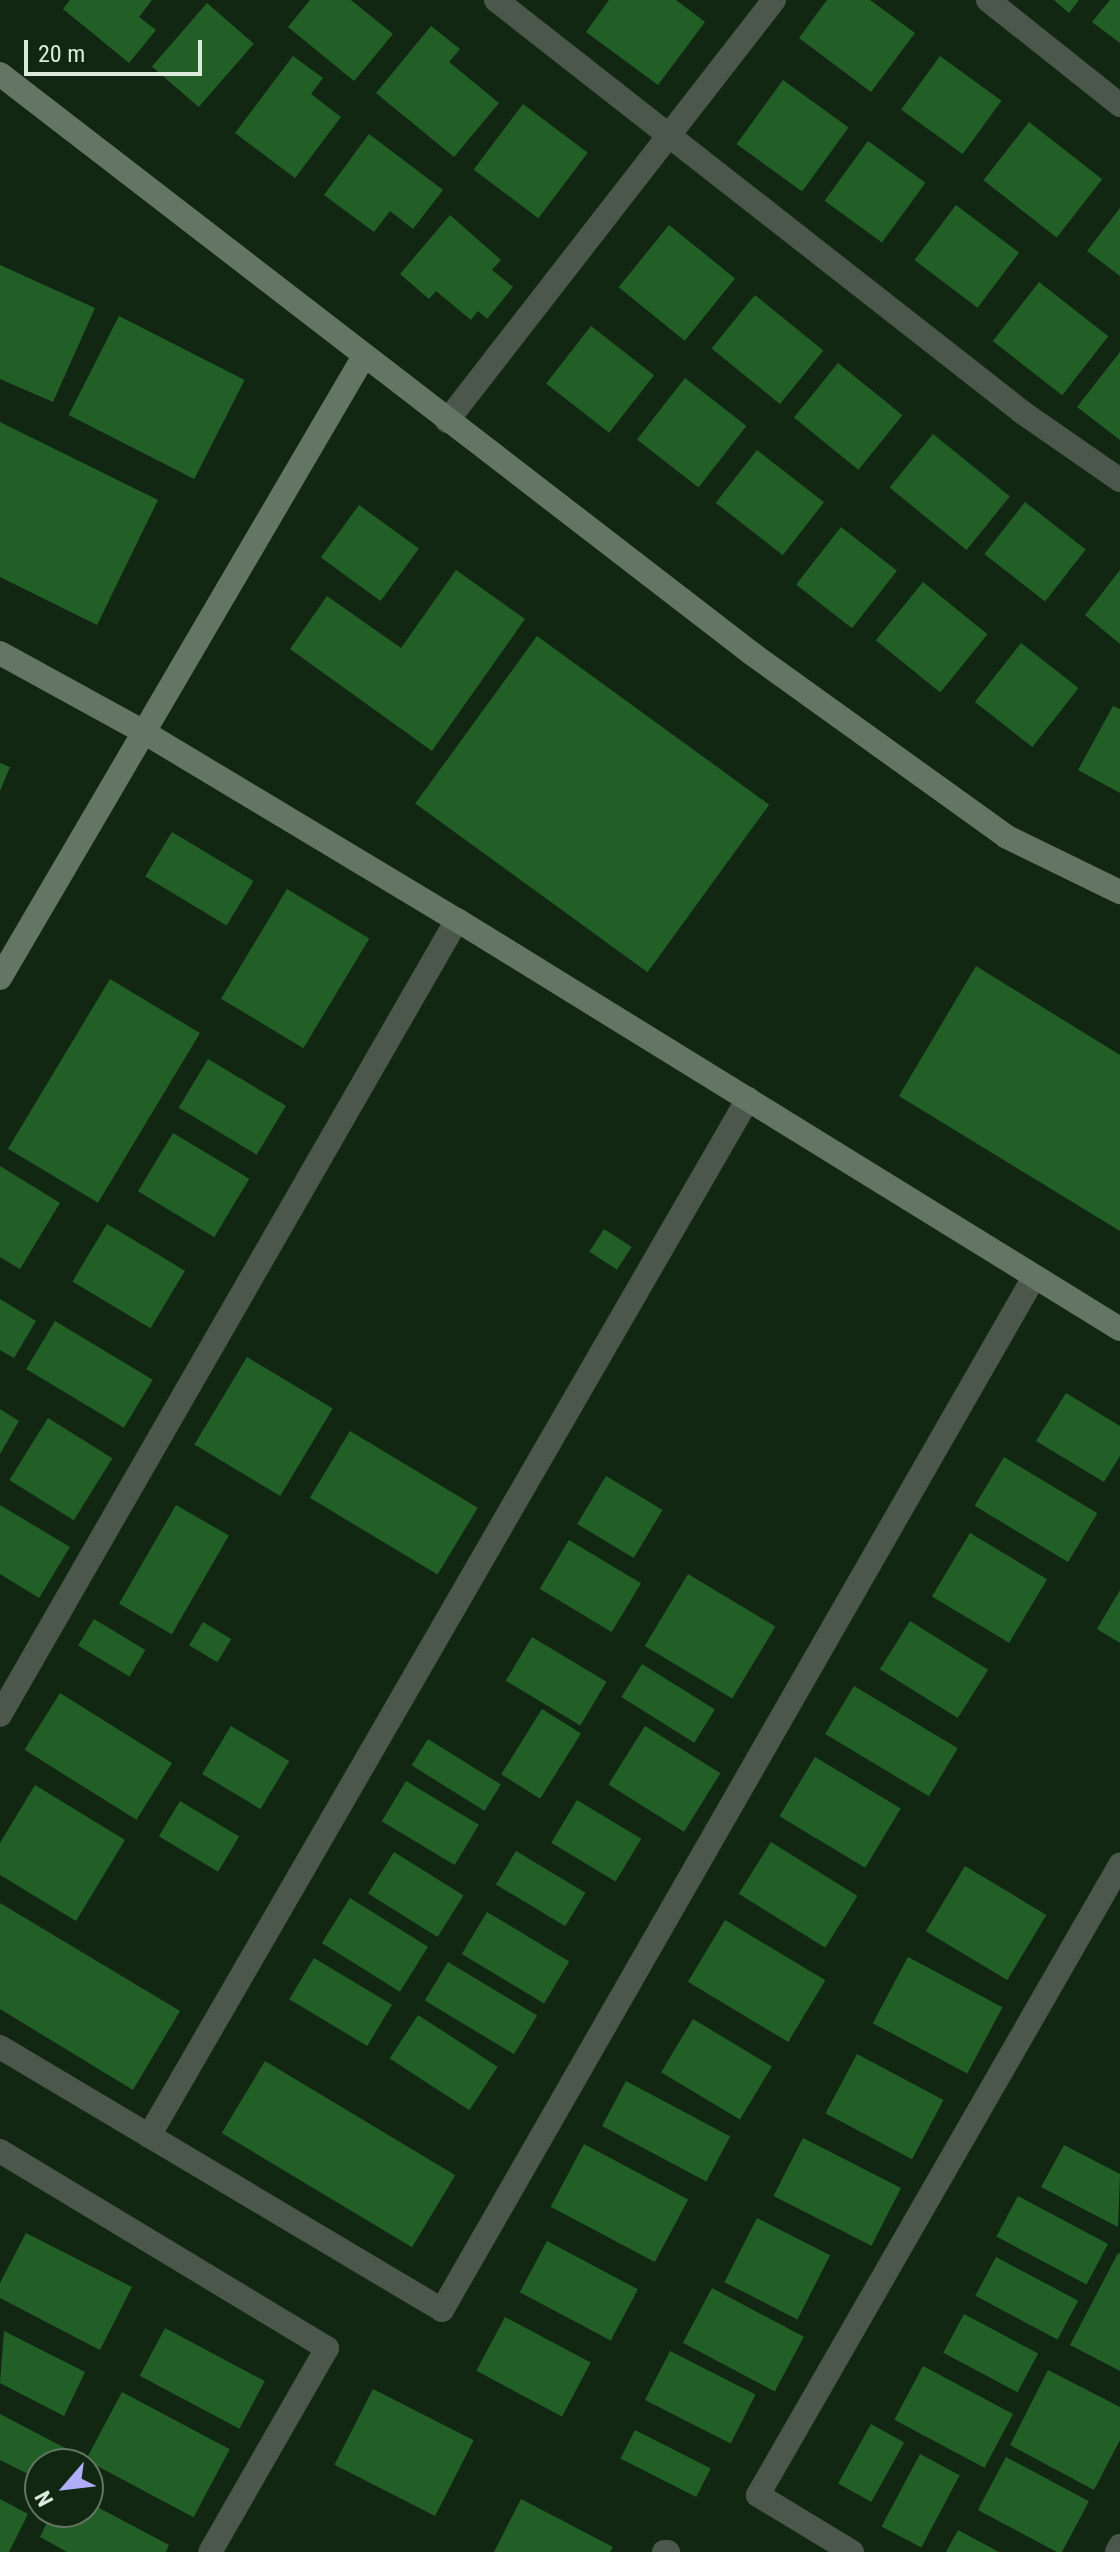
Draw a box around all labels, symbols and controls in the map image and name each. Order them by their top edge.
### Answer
scale bar [28,24,206,74]
text: 20 m [38,40,85,68]
north arrow [24,2448,104,2528]
text: N [30,2487,58,2510]

